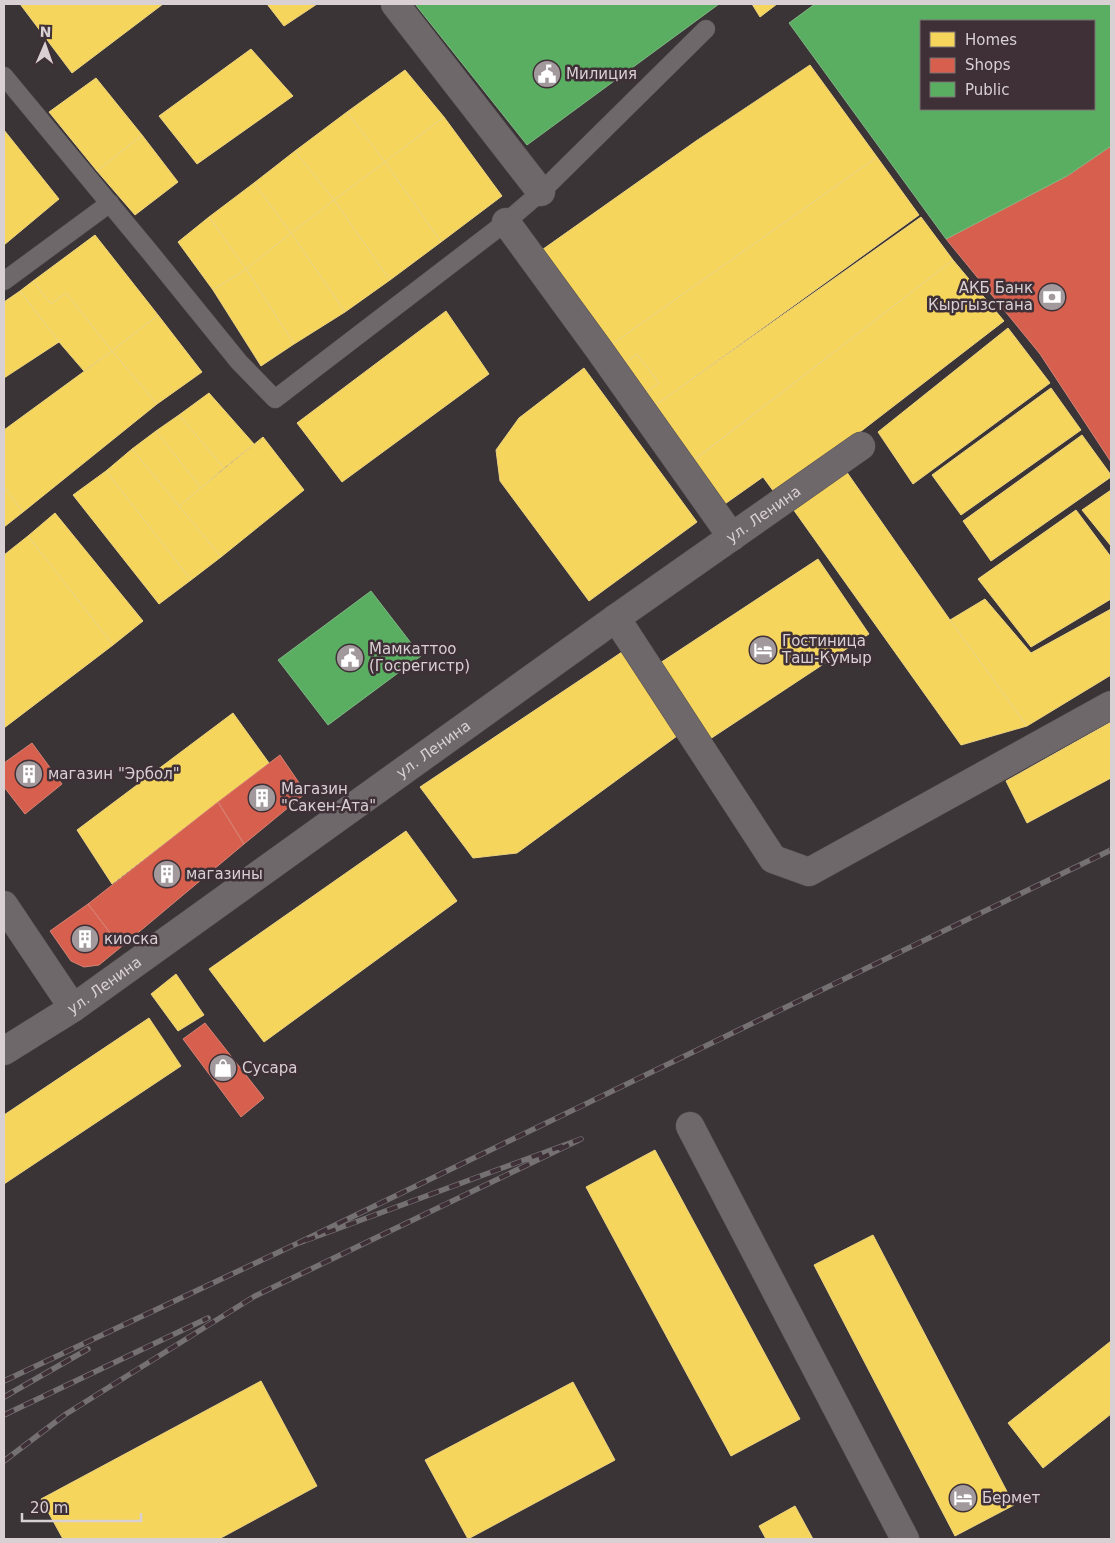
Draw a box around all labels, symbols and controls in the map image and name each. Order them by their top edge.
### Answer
north arrow [20,20,70,70]
legend [920,20,1095,110]
text: N [39,24,52,40]
text: Homes [965,31,1017,49]
text: Shops [965,56,1011,74]
public building icon: Милиция [532,59,562,89]
place label: Милиция [566,65,637,83]
text: Public [965,81,1009,99]
place label: АКБ Банк Кыргызстана [928,279,1033,314]
bank icon: АКБ Банк Кыргызстана [1037,282,1067,312]
street label: ул. Ленина [723,482,804,547]
place label: Гостиница Таш-Кумыр [781,632,872,667]
hotel icon: Гостиница Таш-Кумыр [748,635,778,665]
place label: Мамкаттоо (Госрегистр) [369,640,470,675]
public building icon: Мамкаттоо (Госрегистр) [335,643,365,673]
street label: ул. Ленина [393,716,474,782]
building icon: магазин "Эрбол" [14,759,44,789]
place label: магазин "Эрбол" [48,765,180,783]
place label: Магазин "Сакен-Ата" [281,780,376,815]
building icon: Магазин "Сакен-Ата" [247,783,277,813]
building icon: магазины [152,859,182,889]
place label: магазины [186,865,263,883]
building icon: киоска [70,924,100,954]
place label: киоска [104,930,159,948]
street label: ул. Ленина [64,953,145,1018]
shop icon: Сусара [208,1053,238,1083]
place label: Сусара [242,1059,298,1077]
hotel icon: Бермет [948,1483,978,1513]
place label: Бермет [982,1489,1041,1507]
scale bar [22,1490,141,1522]
text: 20 m [30,1499,68,1517]

